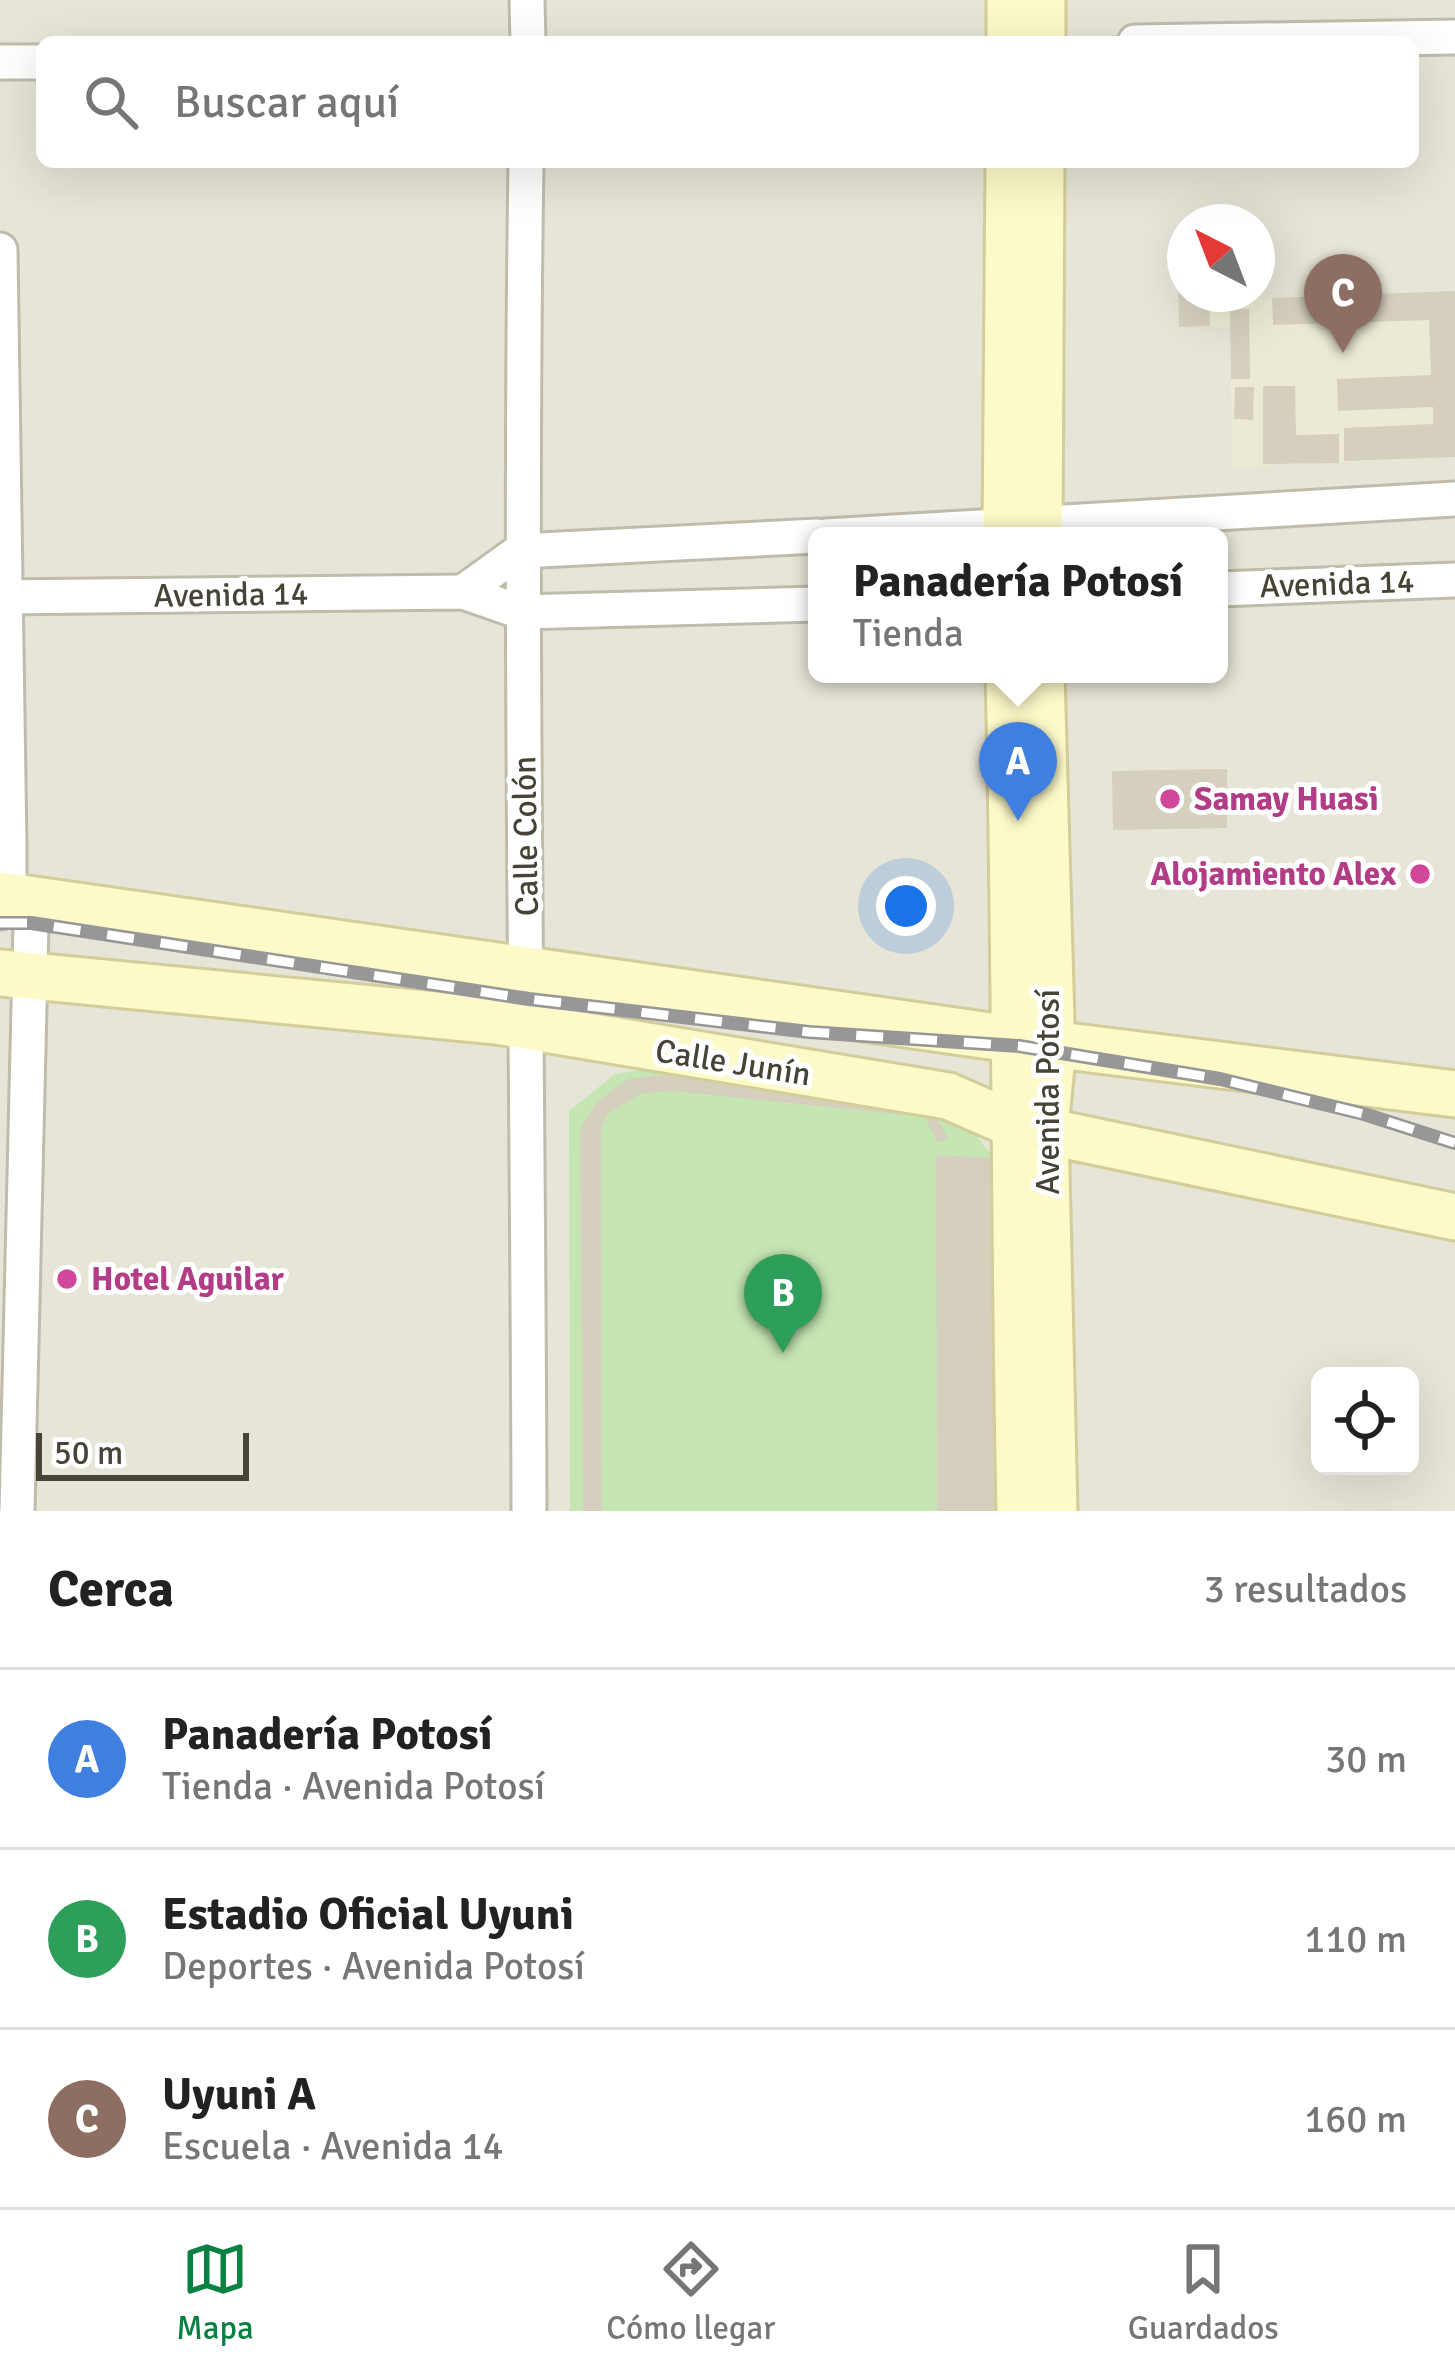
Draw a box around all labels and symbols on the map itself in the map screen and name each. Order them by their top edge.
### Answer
north arrow [1167,204,1275,312]
pin: C [1304,254,1382,353]
street label: Avenida 14 [1259,561,1415,607]
street label: Avenida 14 [153,573,309,617]
pin: A [979,722,1057,821]
street label: Calle Colón [504,756,548,916]
place label: Samay Huasi [1194,779,1379,820]
marker: Samay Huasi [1157,786,1183,812]
place label: Alojamiento Alex [1151,854,1396,895]
marker: Alojamiento Alex [1407,861,1433,887]
your location [876,876,936,936]
street label: Avenida Potosí [1028,989,1069,1195]
street label: Calle Junín [652,1030,814,1096]
pin: B [744,1254,822,1353]
place label: Hotel Aguilar [91,1259,285,1300]
marker: Hotel Aguilar [54,1266,80,1292]
scale bar [36,1427,249,1480]

